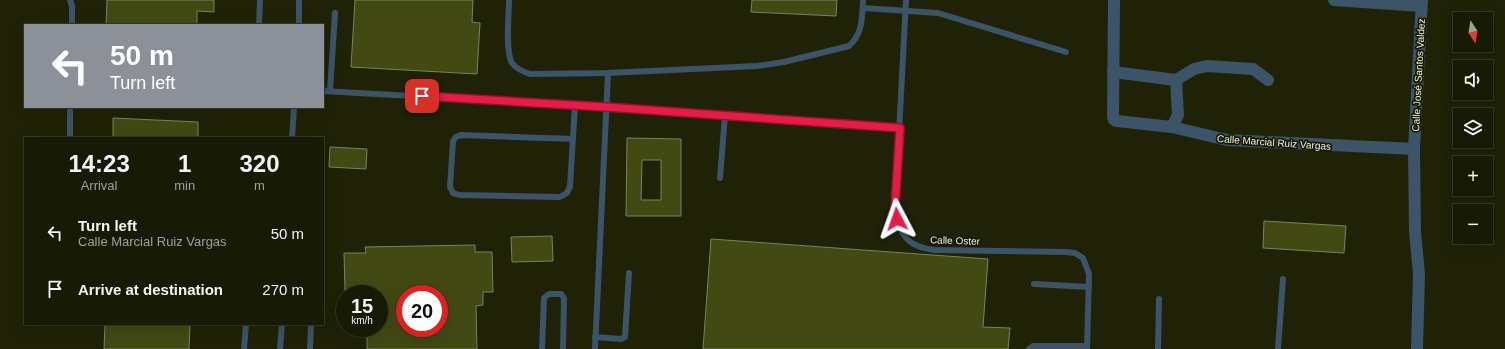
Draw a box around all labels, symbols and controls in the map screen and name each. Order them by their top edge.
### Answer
north arrow [1453,12,1493,52]
map controls [1453,12,1493,244]
street label: Calle José Santos Valdez [1410,18,1427,132]
icon: left [44,40,96,92]
text: 50 m [110,40,174,71]
button: sound [1453,60,1493,100]
text: Turn left [110,73,175,93]
pin [405,79,439,113]
icon: arrive [411,85,433,107]
button: layers [1453,108,1493,148]
street label: Calle Marcial Ruiz Vargas [1217,133,1331,152]
text: 14:23 [68,150,130,177]
text: 1 [178,150,191,177]
text: 320 [240,150,280,177]
button: + [1453,156,1493,196]
text: Arrival [81,178,118,193]
text: min [174,178,195,193]
text: m [254,178,265,193]
position arrow [876,198,918,240]
button: − [1453,204,1493,244]
text: Turn left [78,217,137,234]
icon: left [44,222,66,244]
text: 50 m [271,225,304,242]
text: Calle Marcial Ruiz Vargas [78,234,227,249]
street label: Calle Oster [930,234,981,247]
icon: arrive [44,278,66,300]
text: Arrive at destination [78,281,223,298]
text: 270 m [262,281,304,298]
speed limit sign: 20 [396,285,448,337]
text: 15 [351,295,373,317]
text: km/h [351,315,373,326]

